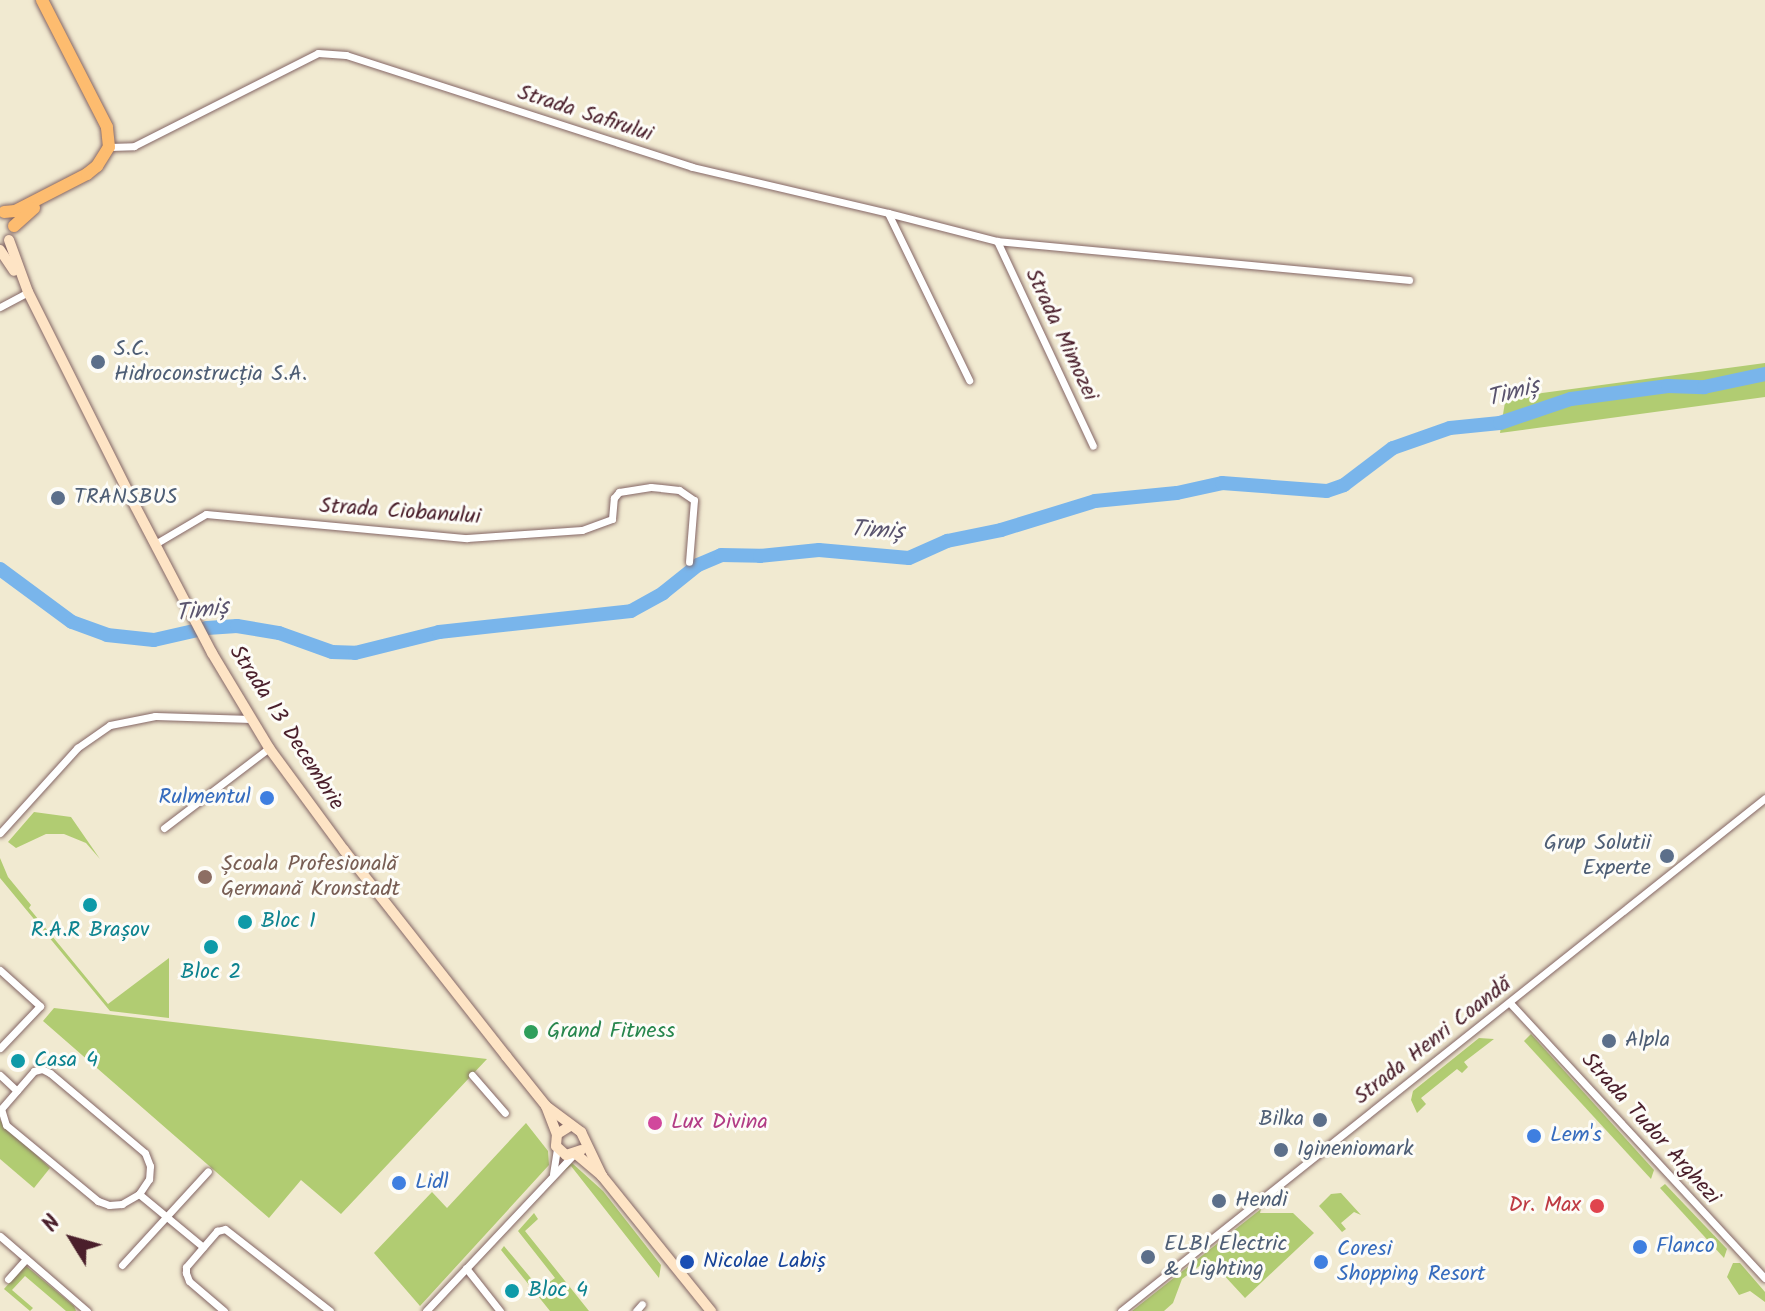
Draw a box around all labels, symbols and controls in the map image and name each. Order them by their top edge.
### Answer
street label: Strada Safirului [514,80,656,148]
street label: Strada Mimozei [1019,265,1103,405]
place label: S.C. Hidroconstrucția S.A. [114,336,307,388]
marker: S.C. Hidroconstrucția S.A. [89,353,107,371]
water label: Timiș [1483,372,1543,414]
place label: TRANSBUS [74,485,177,511]
marker: TRANSBUS [49,489,67,507]
street label: Strada Ciobanului [318,493,482,531]
water label: Timiș [849,515,905,547]
water label: Timiș [173,593,231,629]
street label: Strada 13 Decembrie [223,641,349,815]
place label: Rulmentul [159,785,251,811]
marker: Rulmentul [258,789,276,807]
place label: Grup Solutii Experte [1544,830,1651,882]
marker: Grup Solutii Experte [1658,847,1676,865]
place label: Școala Profesională Germană Kronstadt [221,851,400,902]
marker: Școala Profesională Germană Kronstadt [196,868,214,886]
marker: R.A.R Brașov [81,896,99,914]
place label: Bloc 1 [261,909,316,935]
marker: Bloc 1 [236,913,254,931]
place label: R.A.R Brașov [31,918,149,944]
marker: Bloc 2 [202,938,220,956]
place label: Bloc 2 [181,960,241,986]
street label: Strada Henri Coandă [1349,971,1517,1111]
place label: Grand Fitness [547,1019,675,1045]
marker: Grand Fitness [522,1023,540,1041]
place label: Alpla [1625,1028,1670,1054]
marker: Alpla [1600,1032,1618,1050]
place label: Casa 4 [34,1048,98,1074]
street label: Strada Tudor Arghezi [1575,1048,1725,1210]
marker: Casa 4 [9,1052,27,1070]
place label: Bilka [1259,1107,1304,1133]
place label: Lux Divina [671,1110,768,1136]
marker: Bilka [1311,1111,1329,1129]
marker: Lux Divina [646,1114,664,1132]
place label: Lem's [1550,1123,1602,1149]
marker: Lem's [1525,1127,1543,1145]
place label: Igineniomark [1297,1137,1413,1163]
marker: Igineniomark [1272,1141,1290,1159]
place label: Lidl [415,1170,449,1196]
marker: Lidl [390,1174,408,1192]
place label: Hendi [1235,1188,1288,1214]
marker: Hendi [1210,1192,1228,1210]
place label: Dr. Max [1508,1193,1581,1219]
marker: Dr. Max [1588,1197,1606,1215]
north arrow [32,1199,112,1279]
text: N [34,1208,71,1240]
place label: ELBI Electric & Lighting [1164,1231,1287,1282]
place label: Flanco [1656,1234,1715,1260]
place label: Coresi Shopping Resort [1337,1236,1486,1288]
marker: Flanco [1631,1238,1649,1256]
marker: ELBI Electric & Lighting [1139,1248,1157,1266]
place label: Nicolae Labiș [703,1249,826,1275]
marker: Nicolae Labiș [678,1253,696,1271]
marker: Coresi Shopping Resort [1312,1253,1330,1271]
place label: Bloc 4 [528,1278,588,1304]
marker: Bloc 4 [503,1282,521,1300]

